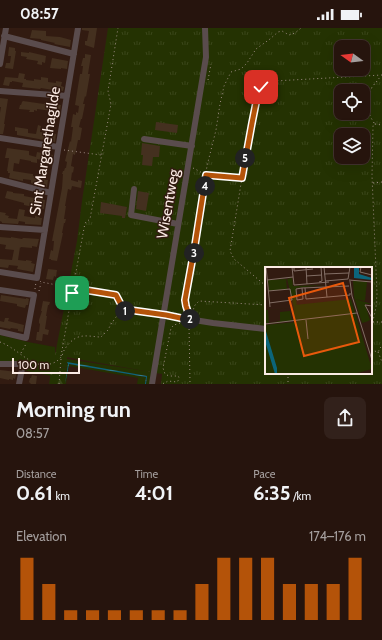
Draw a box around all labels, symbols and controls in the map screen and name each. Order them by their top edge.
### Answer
text: 08:57 [20,5,59,23]
north arrow [334,40,370,76]
map controls [334,40,370,164]
pin [244,70,278,104]
icon: check [250,76,272,98]
button: locate [334,84,370,120]
street label: Sint Margarethagilde [26,85,64,217]
button: layers [334,128,370,164]
pin: 5 [235,148,255,168]
text: 5 [242,151,248,165]
street label: Wisentweg [153,167,183,240]
pin: 4 [195,176,215,196]
text: 4 [202,179,208,193]
pin: 3 [184,243,204,263]
text: 3 [191,246,197,260]
inset map [265,267,372,374]
pin [55,276,89,310]
icon: arrive [61,282,83,304]
pin: 1 [115,301,135,321]
text: 1 [123,304,127,318]
pin: 2 [180,309,200,329]
text: 2 [187,312,193,326]
scale bar [12,356,80,375]
text: 100 m [18,358,49,372]
text: Morning run [16,396,131,423]
button: share [324,397,366,439]
text: 08:57 [16,425,49,441]
text: Distance [16,467,57,481]
text: Time [135,467,158,481]
text: Pace [253,467,275,481]
text: 0.61 [16,481,53,505]
text: 4:01 [135,481,173,505]
text: 6:35 [253,481,291,505]
text: km [53,489,70,503]
text: /km [291,489,311,503]
text: Elevation [16,528,67,544]
text: 174–176 m [309,528,366,544]

